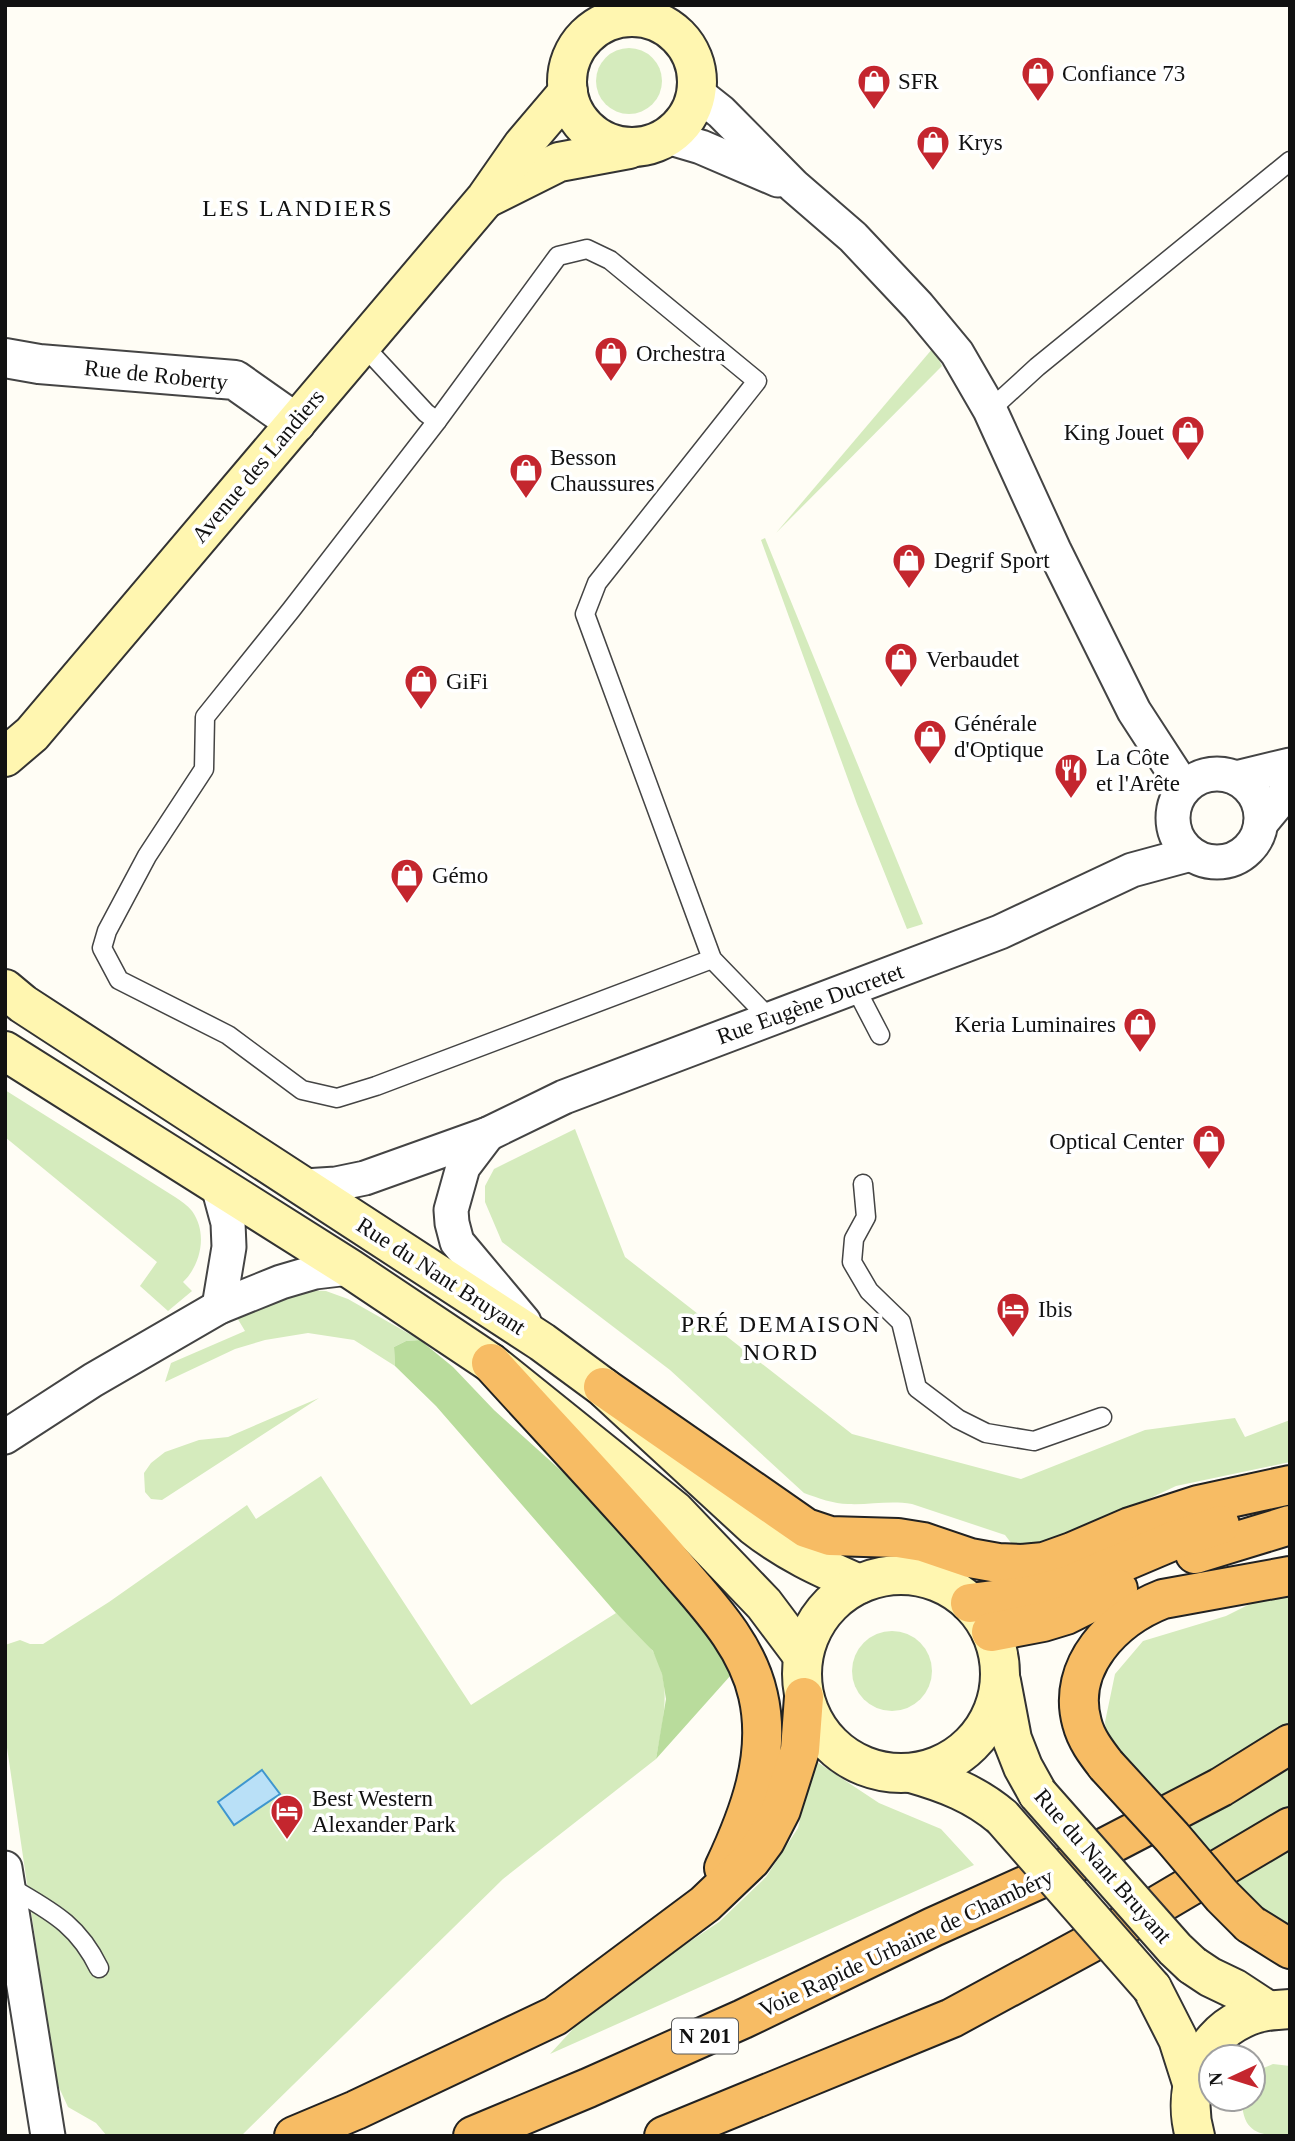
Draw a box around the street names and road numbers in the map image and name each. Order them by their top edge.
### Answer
street label: Rue de Roberty [83,355,230,395]
street label: Avenue des Landiers [187,384,329,548]
street label: Rue Eugène Ducretet [713,958,907,1049]
street label: Rue du Nant Bruyant [352,1212,531,1340]
street label: Rue du Nant Bruyant [1029,1784,1177,1949]
street label: Voie Rapide Urbaine de Chambéry [755,1864,1057,2022]
road number: N 201 [672,2018,738,2054]

